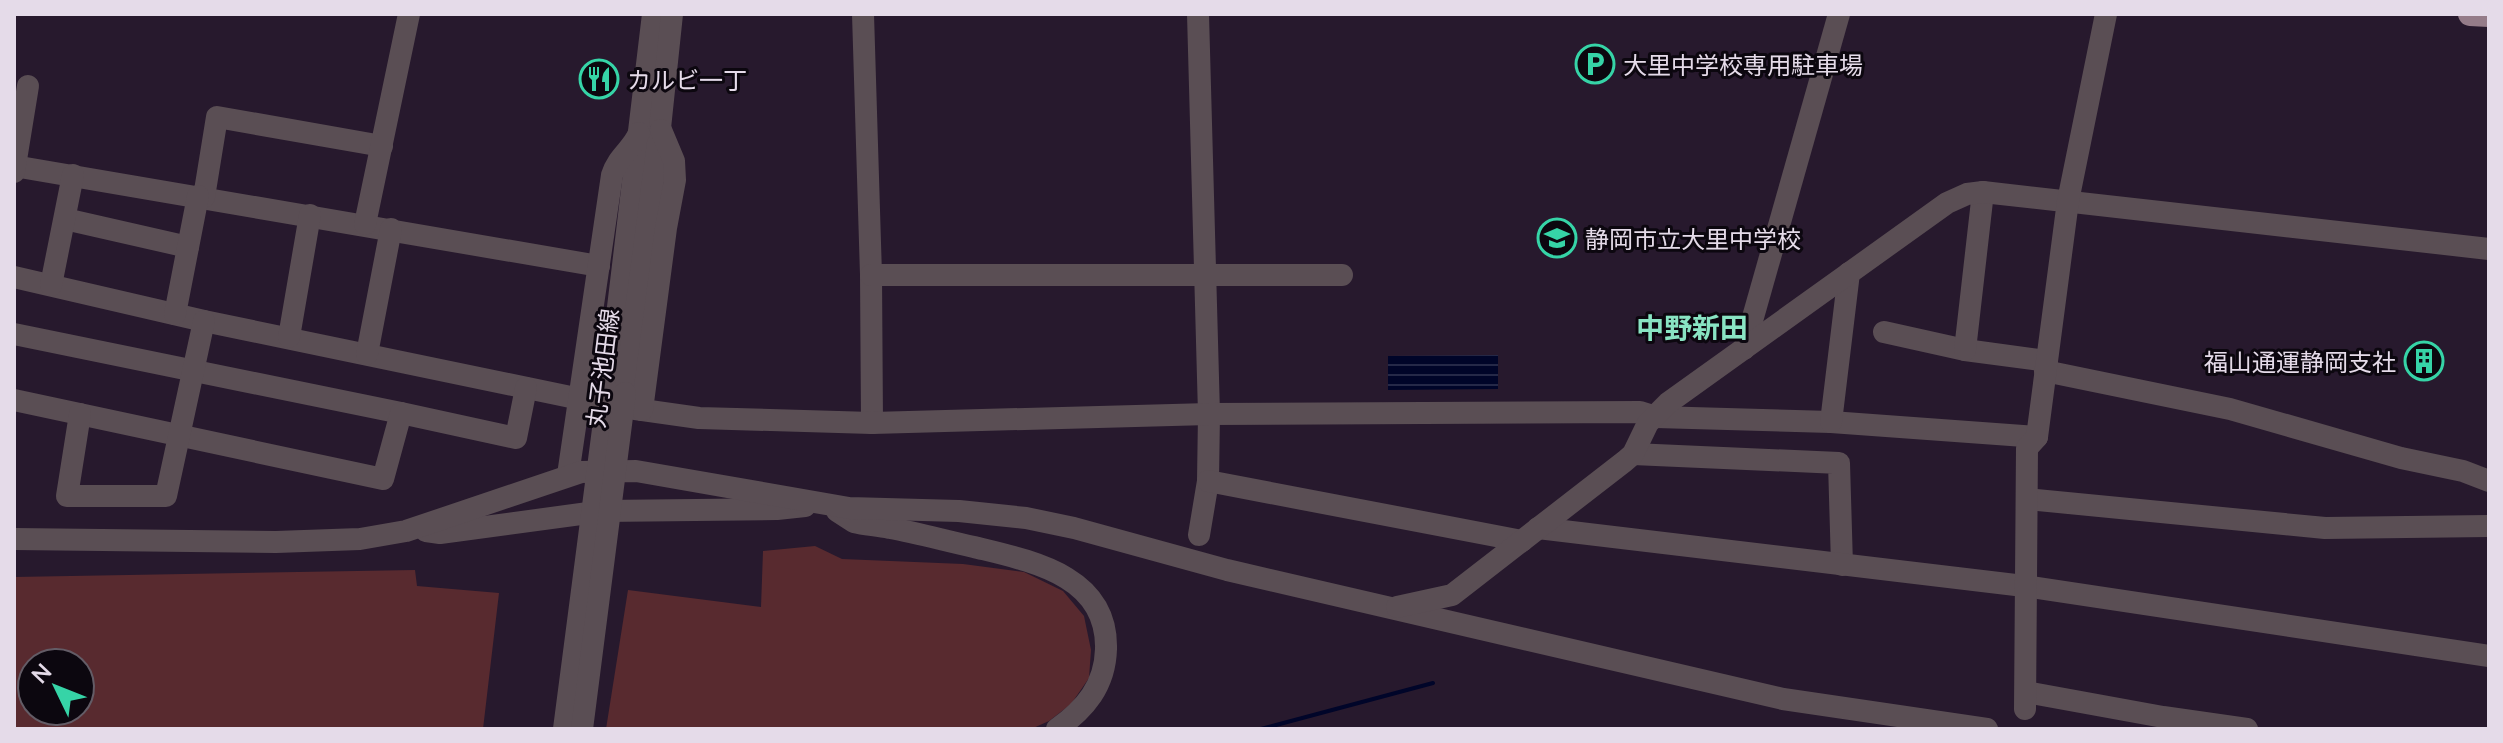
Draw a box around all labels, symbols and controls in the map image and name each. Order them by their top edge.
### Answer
parking icon: 大里中学校専用駐車場 [1574,43,1616,85]
place label: 大里中学校専用駐車場 [1623,50,1863,79]
restaurant icon: カルビ一丁 [578,58,620,100]
place label: カルビ一丁 [627,65,747,94]
school or university icon: 静岡市立大里中学校 [1536,217,1578,259]
place label: 静岡市立大里中学校 [1585,224,1801,253]
street label: 丸子池田線 [580,307,624,429]
district label: 中野新田 [1636,310,1748,344]
building icon: 福山通運静岡支社 [2403,340,2445,382]
place label: 福山通運静岡支社 [2204,347,2396,376]
north arrow [16,647,96,727]
text: N [25,658,57,688]

